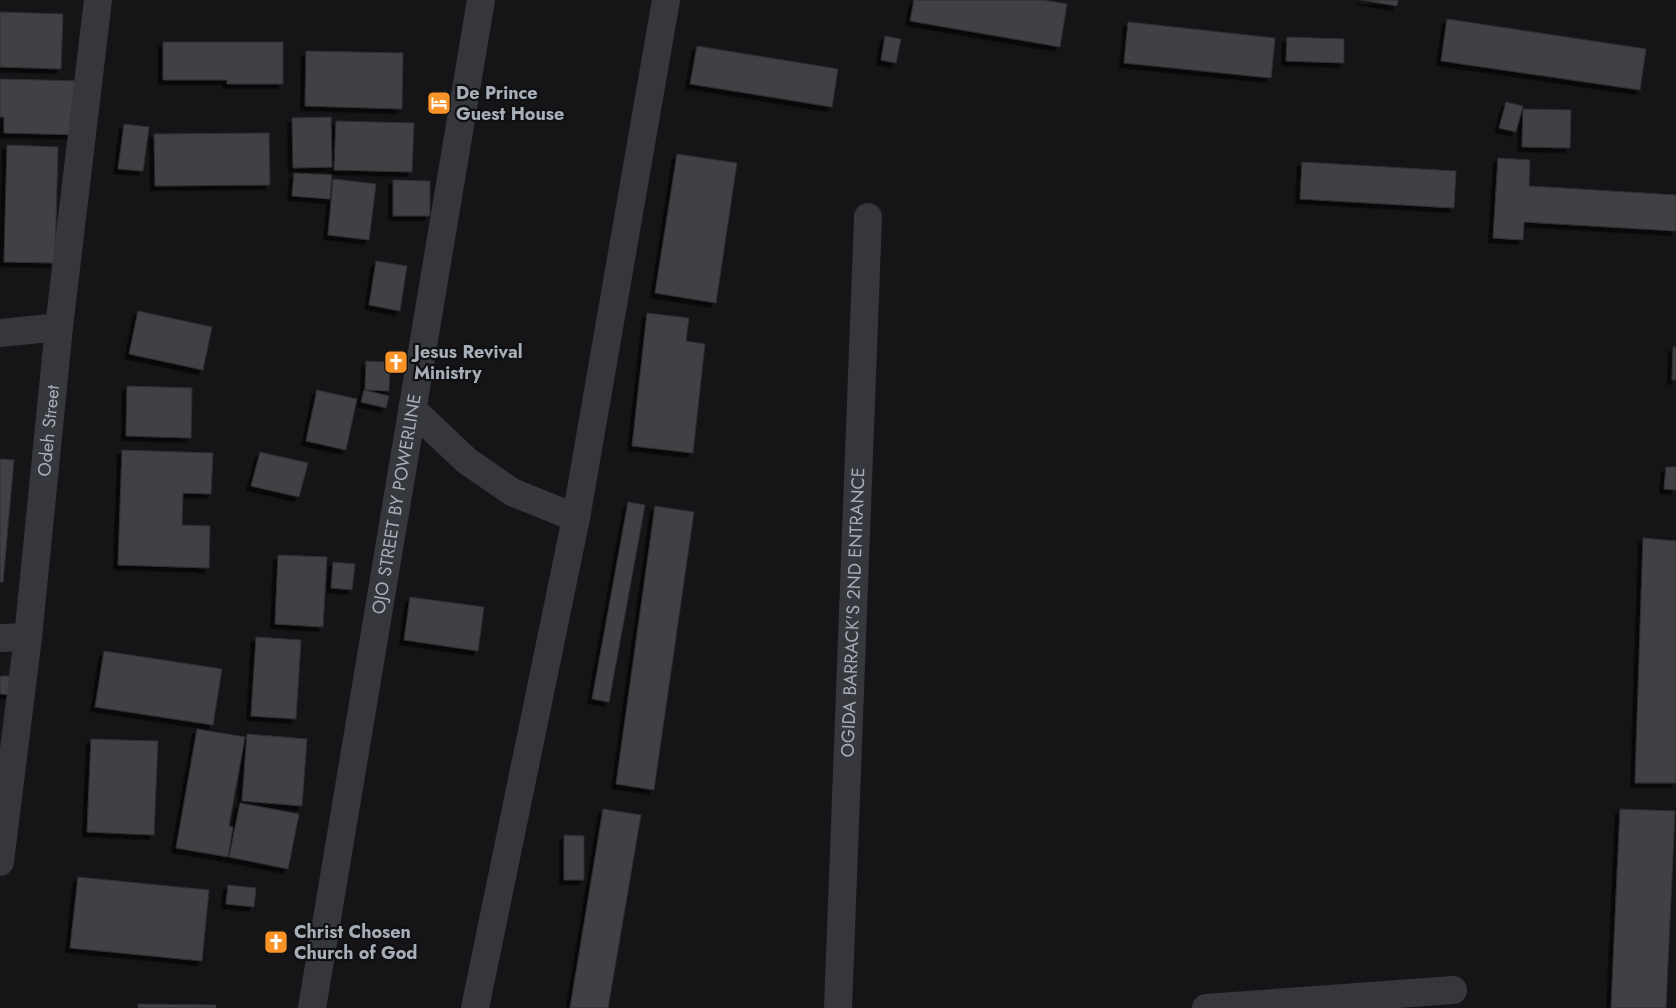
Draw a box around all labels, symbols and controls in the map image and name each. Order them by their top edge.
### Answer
place label: De Prince Guest House [456,80,564,127]
hotel icon: De Prince Guest House [426,90,452,116]
place label: Jesus Revival Ministry [411,339,523,386]
church icon: Jesus Revival Ministry [383,349,409,375]
street label: Odeh Street [31,383,66,478]
street label: OJO STREET BY POWERLINE [365,392,428,616]
street label: OGIDA BARRACK'S 2ND ENTRANCE [835,467,871,758]
place label: Christ Chosen Church of God [294,919,417,966]
church icon: Christ Chosen Church of God [263,929,289,955]

